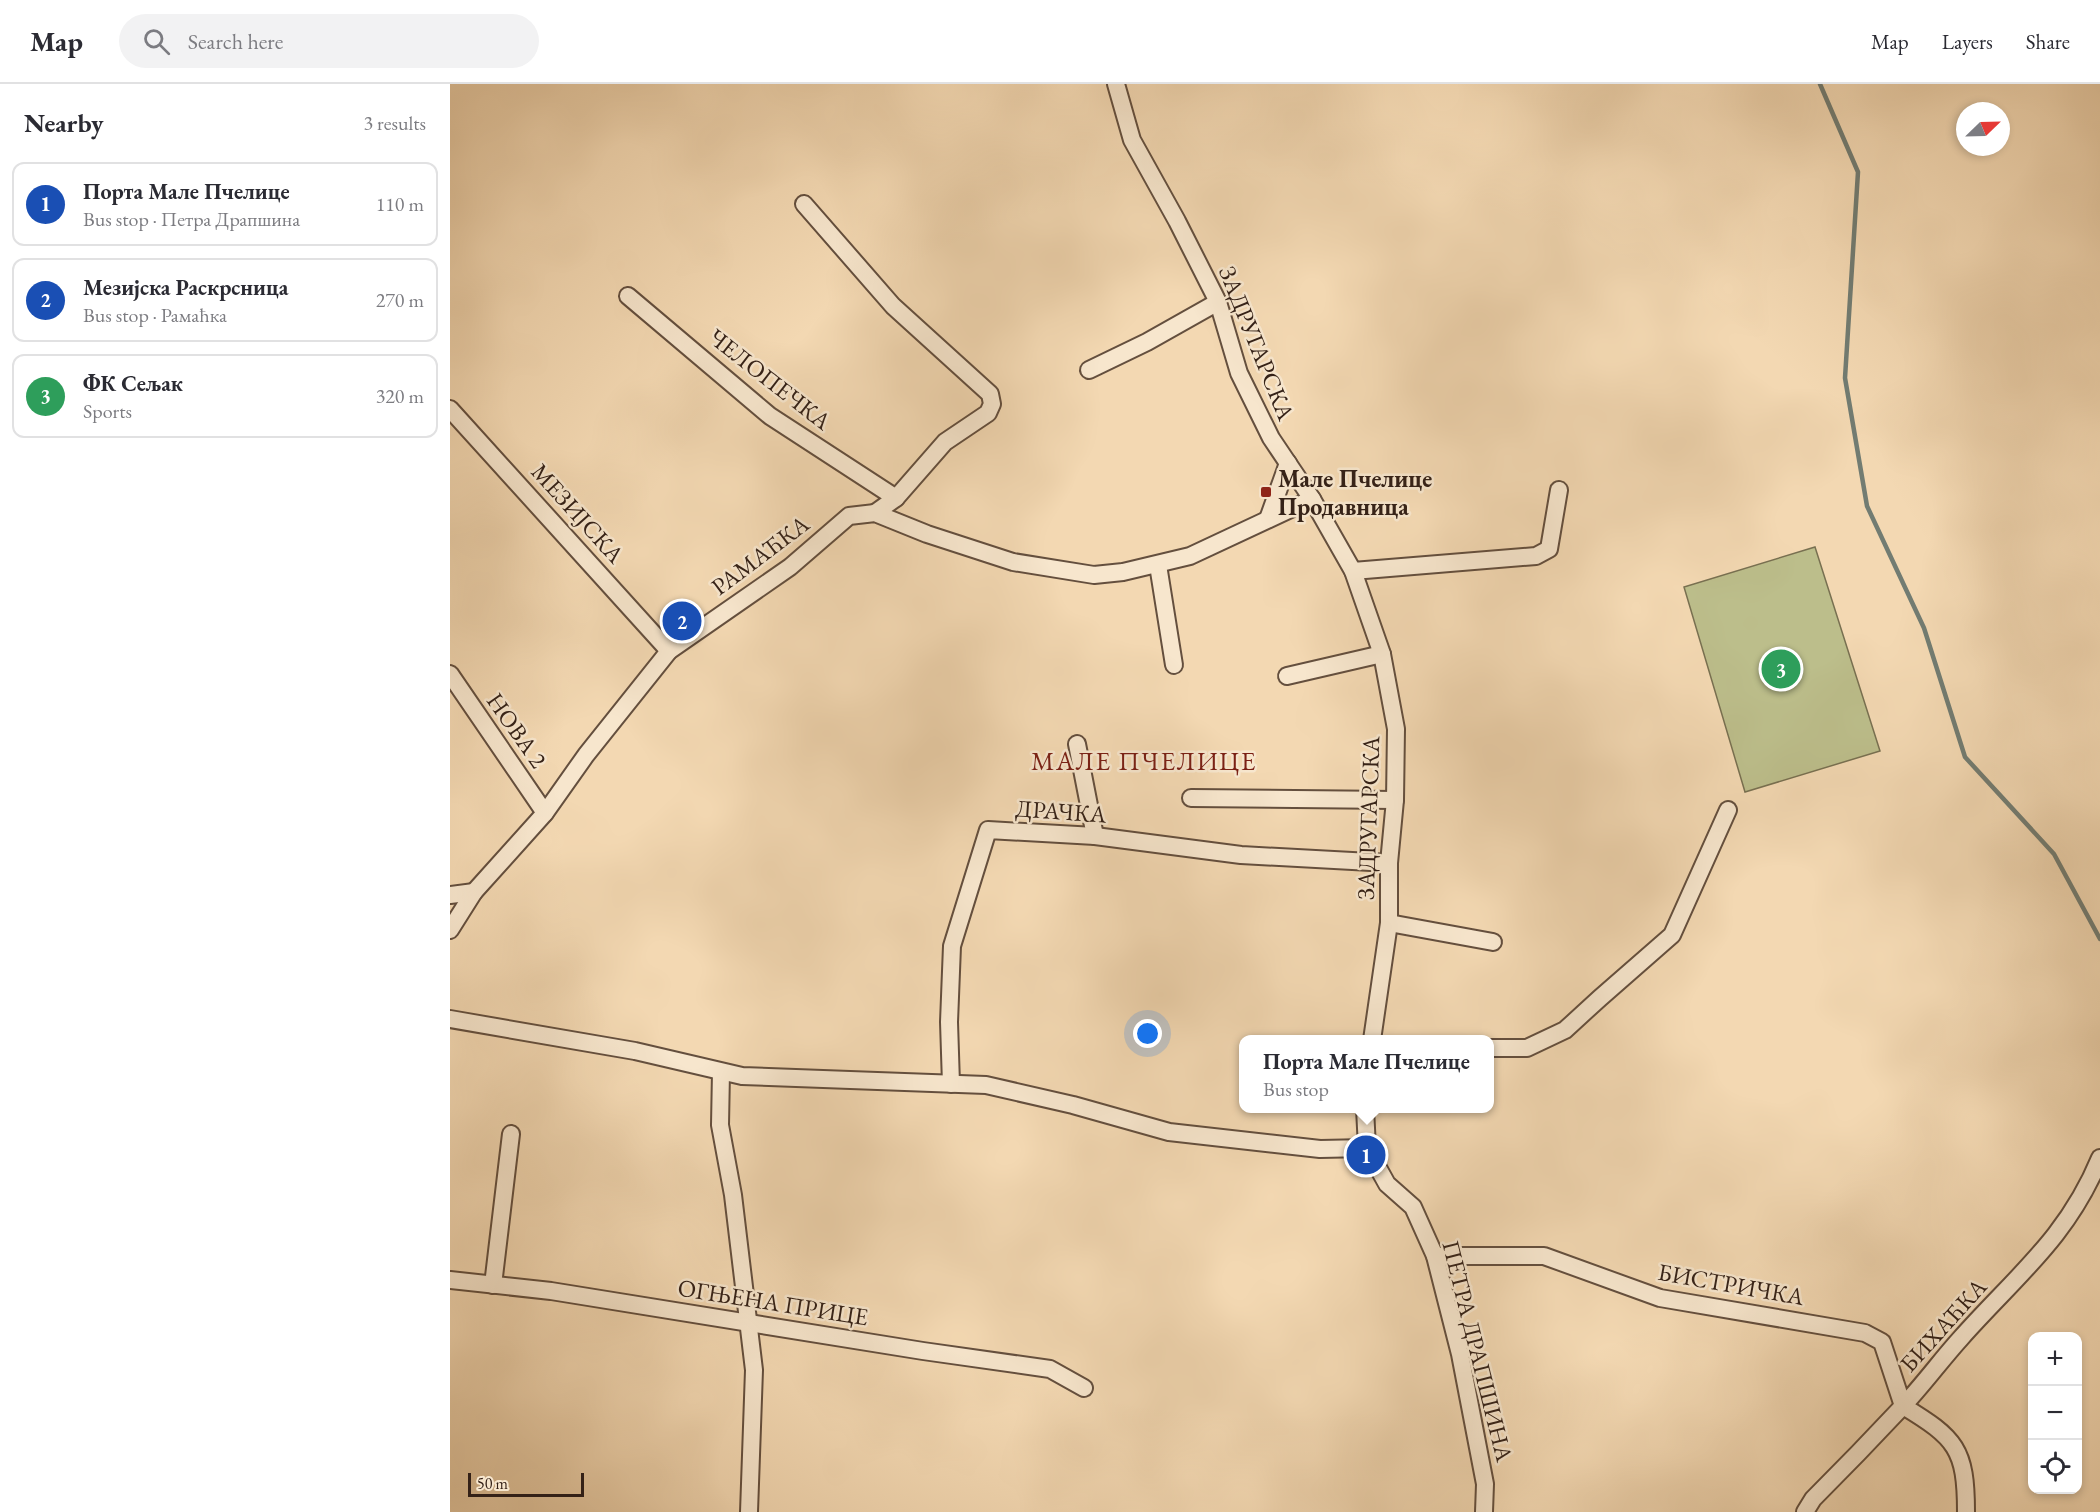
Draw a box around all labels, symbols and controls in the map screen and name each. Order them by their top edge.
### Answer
search box [119,14,539,68]
text: Map [30,23,83,59]
icon: search [140,25,173,58]
text: Search here [188,27,283,56]
text: Map [1871,28,1909,55]
text: Layers [1942,28,1993,55]
text: Share [2026,28,2070,55]
north arrow [1956,102,2010,156]
text: Nearby [24,106,104,140]
text: 3 results [363,110,426,136]
text: Порта Мале Пчелице [83,177,290,206]
text: 1 [40,191,51,217]
text: 110 m [376,191,424,217]
text: Bus stop · Петра Драпшина [83,206,300,232]
street label: ЗАДРУГАРСКА [1212,261,1302,425]
text: Мезијска Раскрсница [83,273,288,302]
text: 2 [40,287,51,313]
text: 270 m [376,287,424,313]
text: Bus stop · Рамаћка [83,302,227,328]
street label: ЧЕЛОПЕЧКА [702,321,838,437]
text: ФК Сељак [83,369,183,398]
text: 3 [40,383,51,409]
text: 320 m [376,383,424,409]
text: Sports [83,398,132,424]
street label: МЕЗИЈСКА [525,456,631,570]
place label: Мале Пчелице Продавница [1278,463,1432,522]
marker: Мале Пчелице Продавница [1259,485,1273,499]
street label: РАМАЋКА [705,508,815,602]
pin: 2 [662,598,702,644]
pin: 3 [1762,646,1800,692]
street label: НОВА 2 [480,686,554,774]
street label: ЗАДРУГАРСКА [1350,735,1386,901]
district label: МАЛЕ ПЧЕЛИЦЕ [1031,744,1257,778]
street label: ДРАЧКА [1015,792,1108,830]
your location [1133,1019,1162,1048]
popup [1239,1035,1494,1113]
text: Порта Мале Пчелице [1263,1047,1470,1076]
text: Bus stop [1263,1076,1329,1102]
pin: 1 [1346,1132,1386,1178]
street label: ПЕТРА ДРАПШИНА [1436,1237,1521,1465]
street label: БИСТРИЧКА [1656,1256,1807,1312]
street label: БИХАЋКА [1893,1271,1994,1378]
street label: ОГЊЕНА ПРИЦЕ [676,1272,870,1332]
map controls [2028,1332,2082,1494]
button: + [2028,1332,2082,1386]
button: − [2028,1386,2082,1440]
button: locate [2028,1440,2082,1494]
scale bar [468,1470,584,1498]
text: 50 m [477,1473,508,1494]

